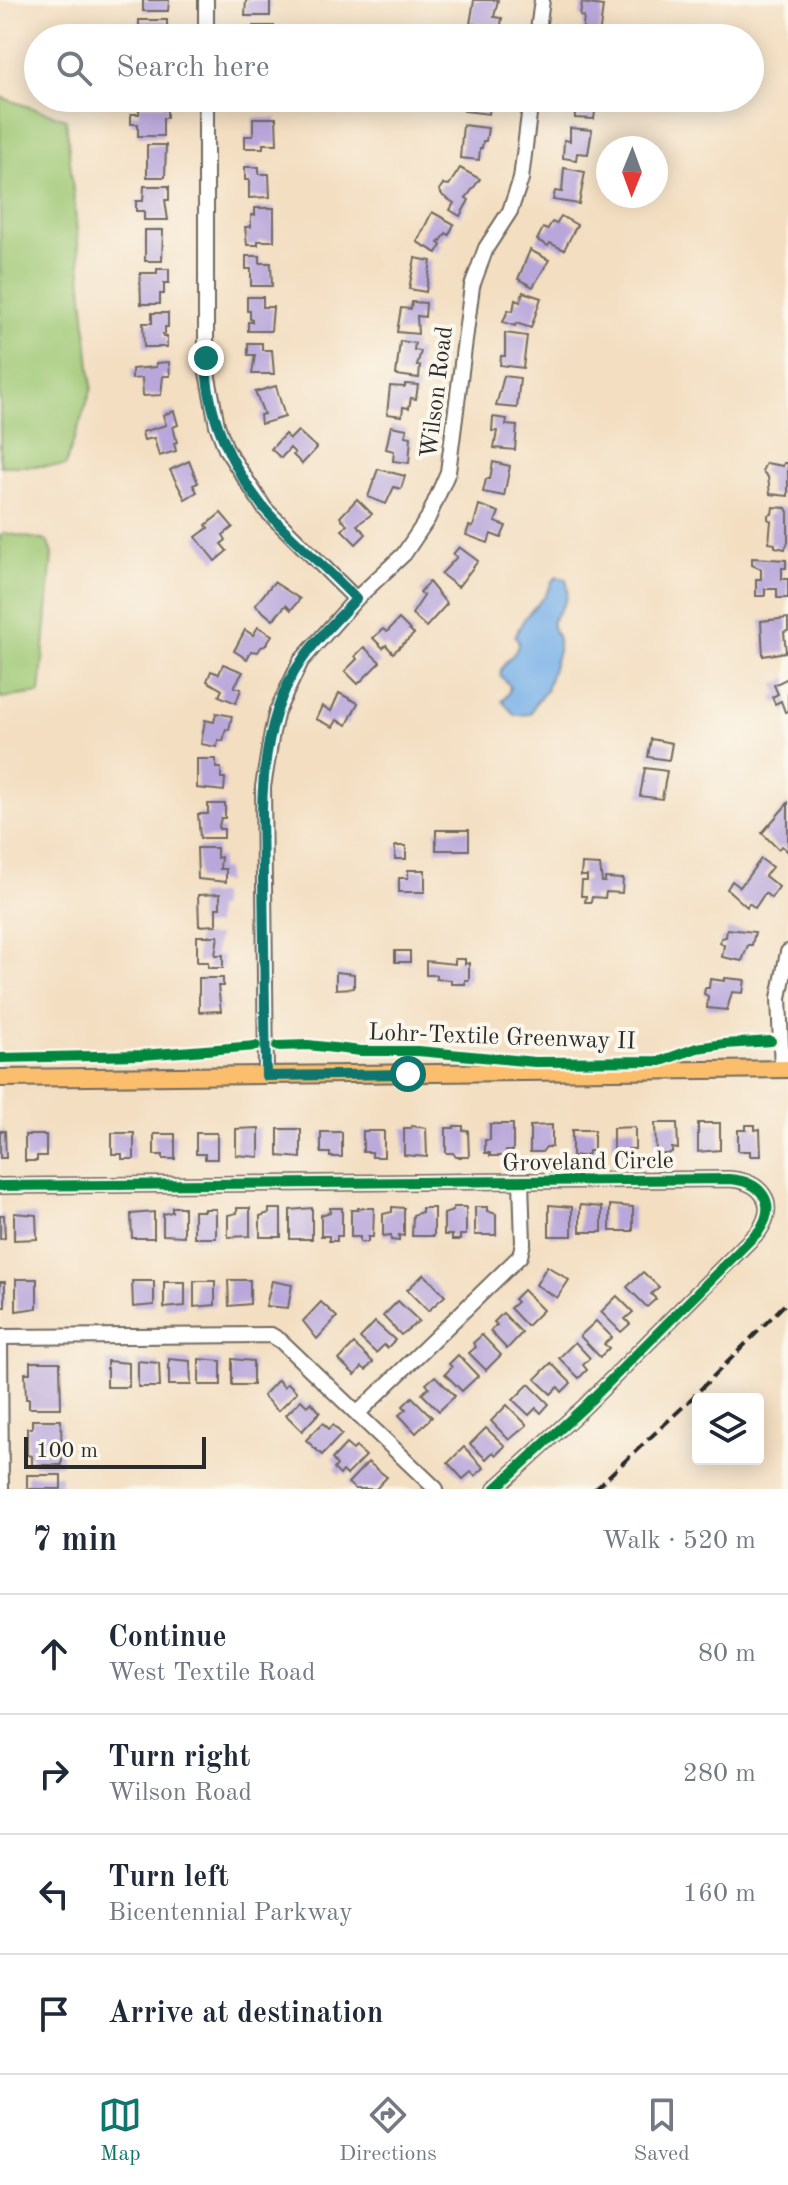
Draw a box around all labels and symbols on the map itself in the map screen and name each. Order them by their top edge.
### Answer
north arrow [596,136,668,208]
street label: Wilson Road [418,325,458,460]
route end [188,340,224,376]
street label: Lohr-Textile Greenway II [368,1021,636,1055]
route start [390,1056,426,1092]
street label: Groveland Circle [502,1150,674,1176]
scale bar [24,1433,206,1469]

